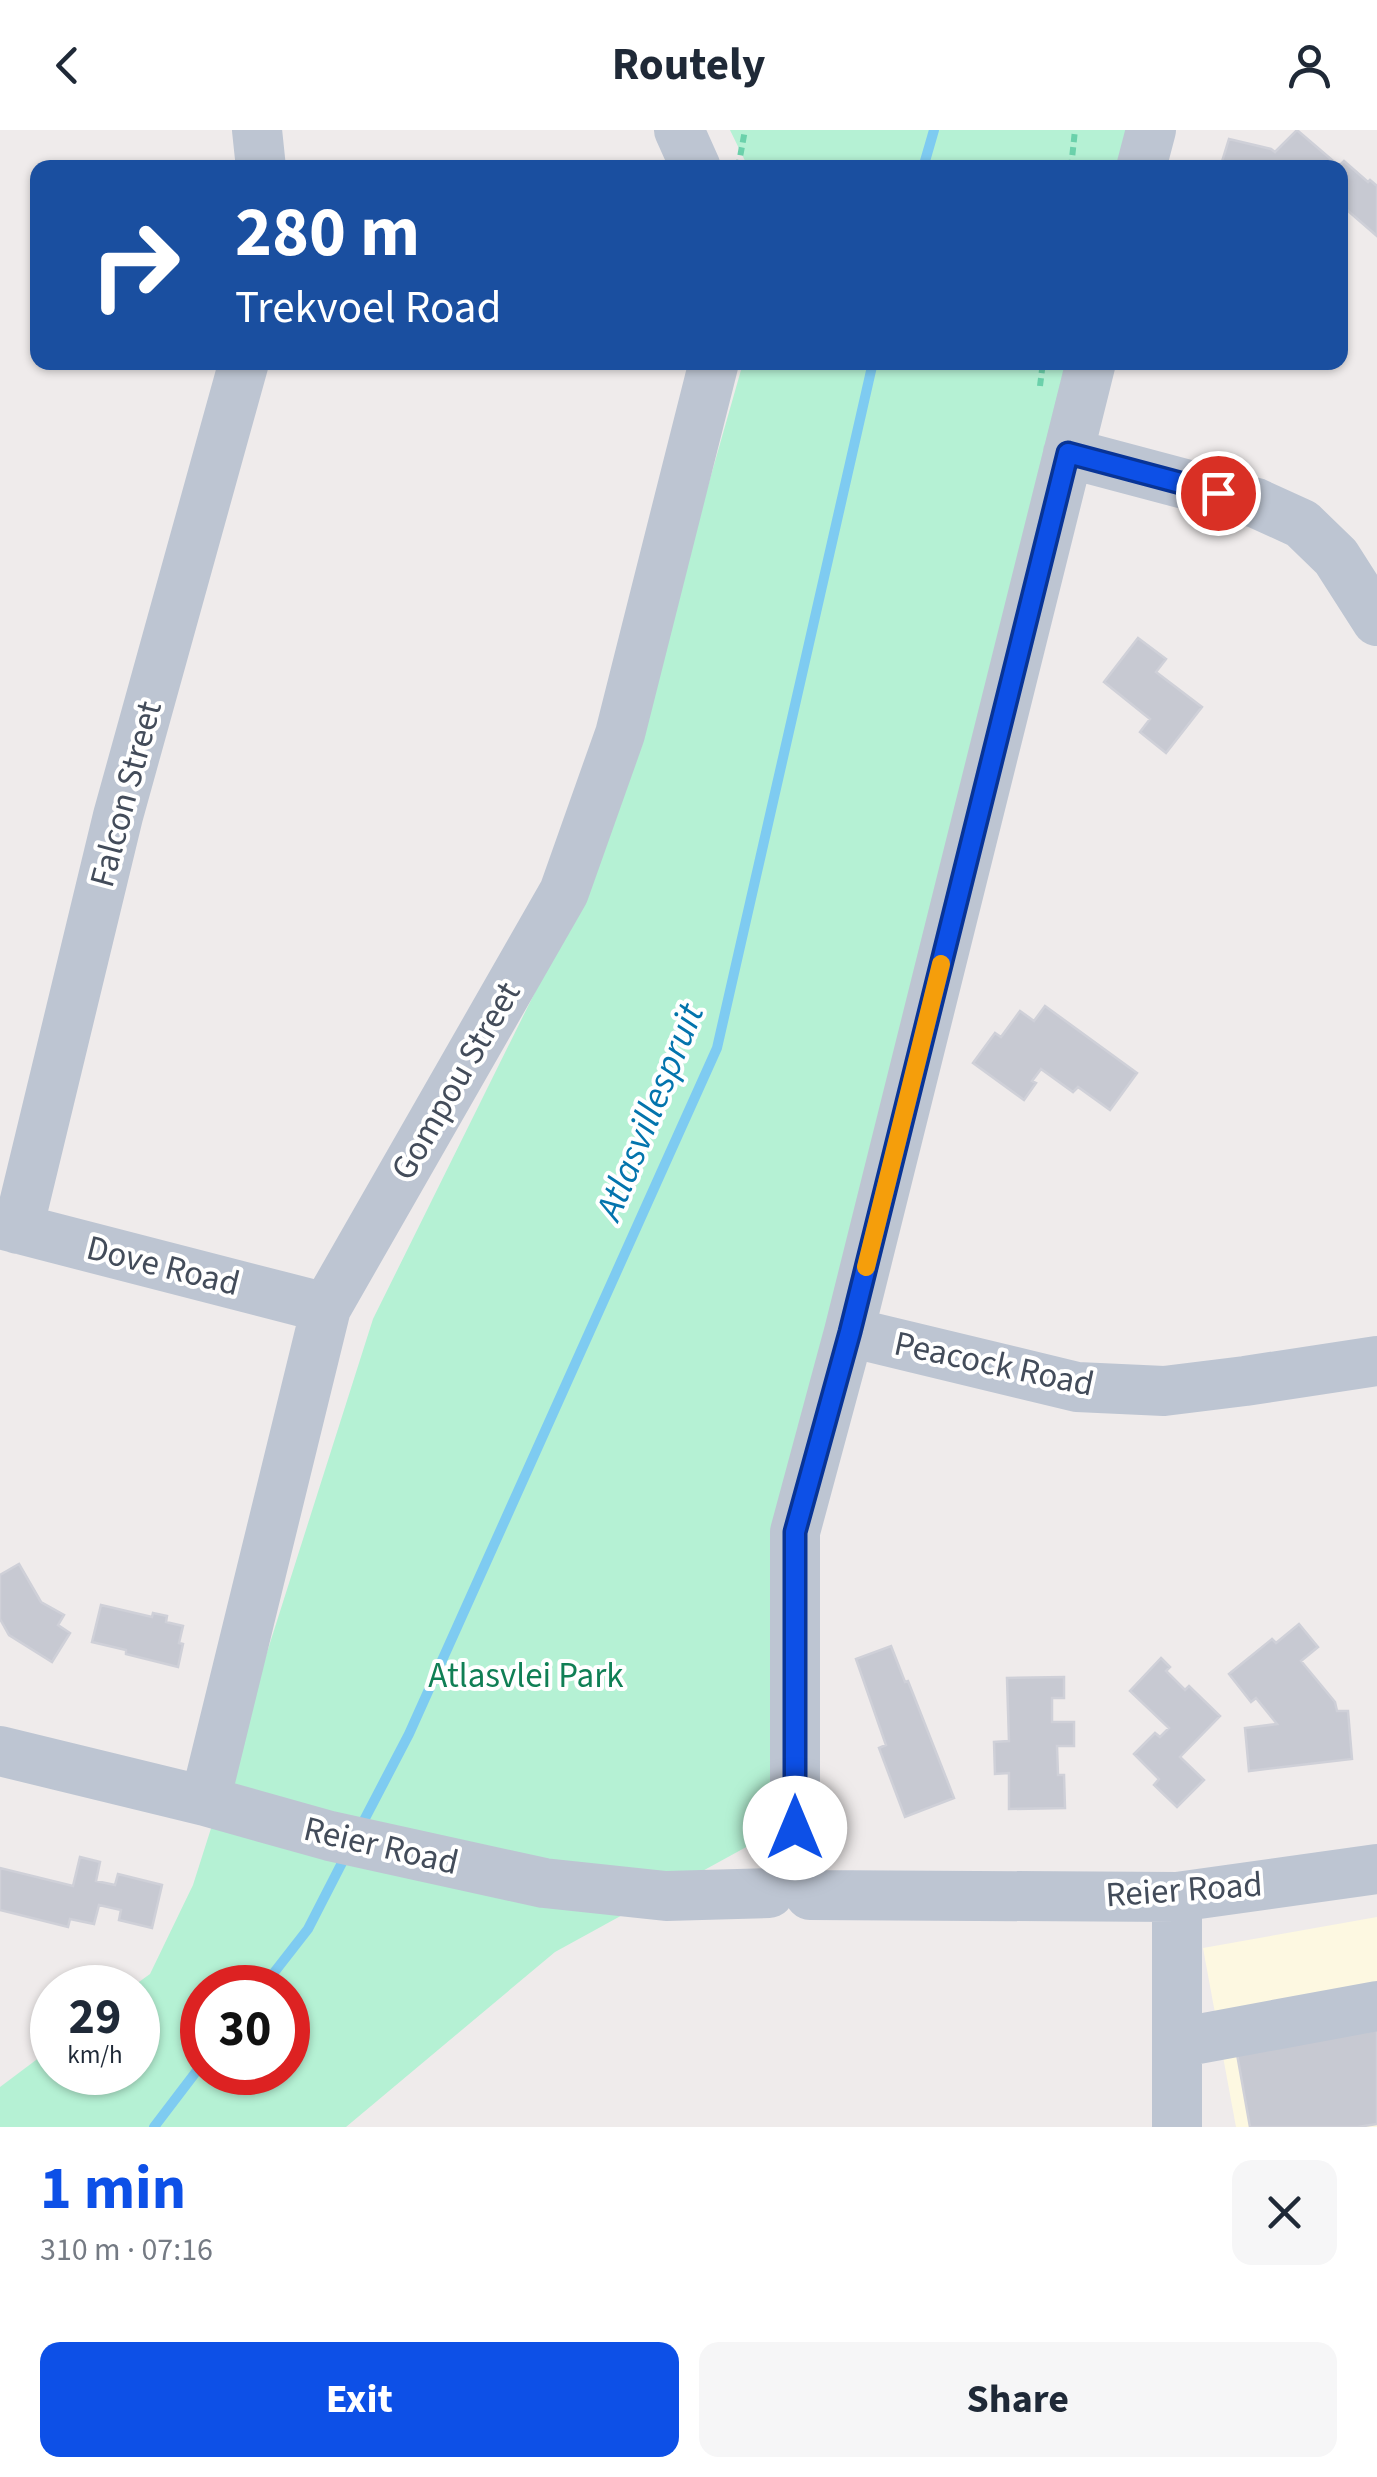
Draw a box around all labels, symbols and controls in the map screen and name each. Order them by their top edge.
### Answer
text: Routely [612,33,765,97]
icon: back [40,38,95,93]
icon: person [1282,38,1337,93]
text: 280 m [235,183,420,283]
icon: right [70,200,200,330]
text: Trekvoel Road [235,276,501,340]
pin [1176,451,1261,536]
icon: arrive [1191,466,1246,521]
street label: Falcon Street [77,695,175,893]
street label: Gompou Street [379,972,533,1190]
water label: Atlasvillespruit [581,994,719,1230]
street label: Dove Road [81,1223,245,1309]
street label: Peacock Road [889,1318,1099,1410]
park label: Atlasvlei Park [428,1651,624,1701]
position arrow [743,1776,847,1880]
street label: Reier Road [299,1804,463,1888]
street label: Reier Road [1104,1860,1264,1920]
speed limit sign: 30 [180,1965,310,2095]
text: 29 [69,1982,121,2053]
text: km/h [67,2037,123,2073]
text: 1 min [40,2147,186,2232]
button: close [1232,2160,1337,2265]
text: 310 m · 07:16 [40,2227,213,2273]
button: Exit [40,2342,679,2457]
button: Share [699,2342,1337,2457]

